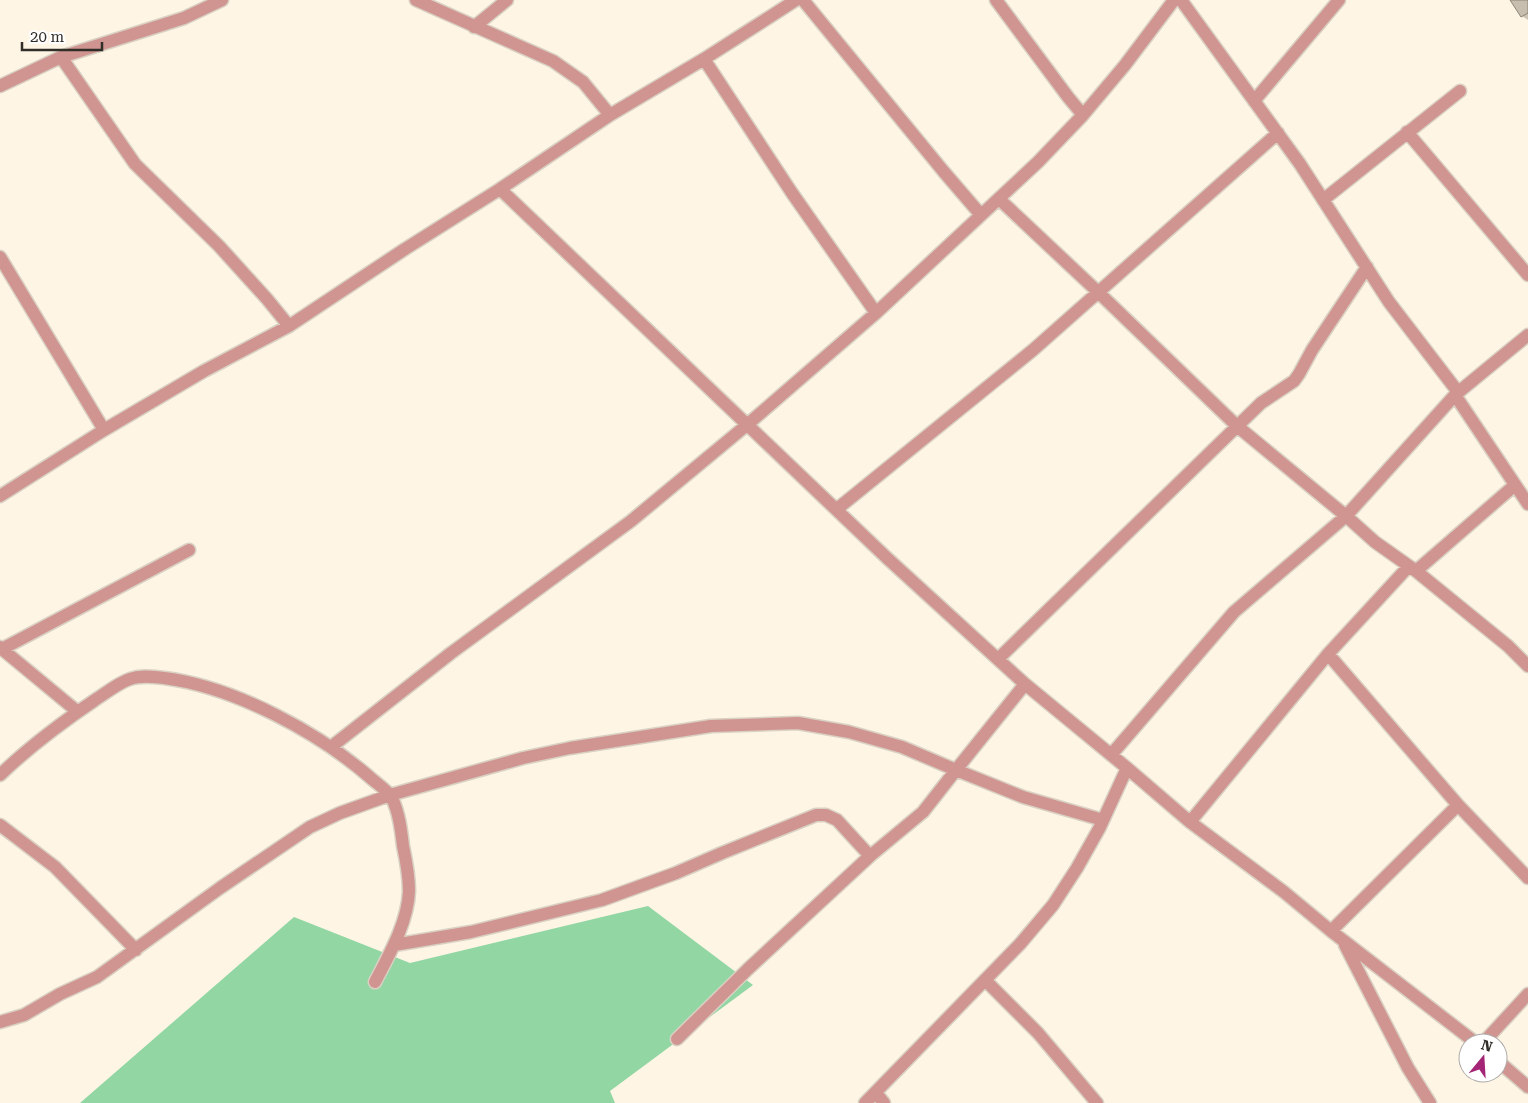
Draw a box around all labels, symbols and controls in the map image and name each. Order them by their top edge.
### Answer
scale bar [22,20,102,52]
text: 20 m [30,28,65,46]
north arrow [1458,1033,1508,1083]
text: N [1479,1036,1495,1055]

